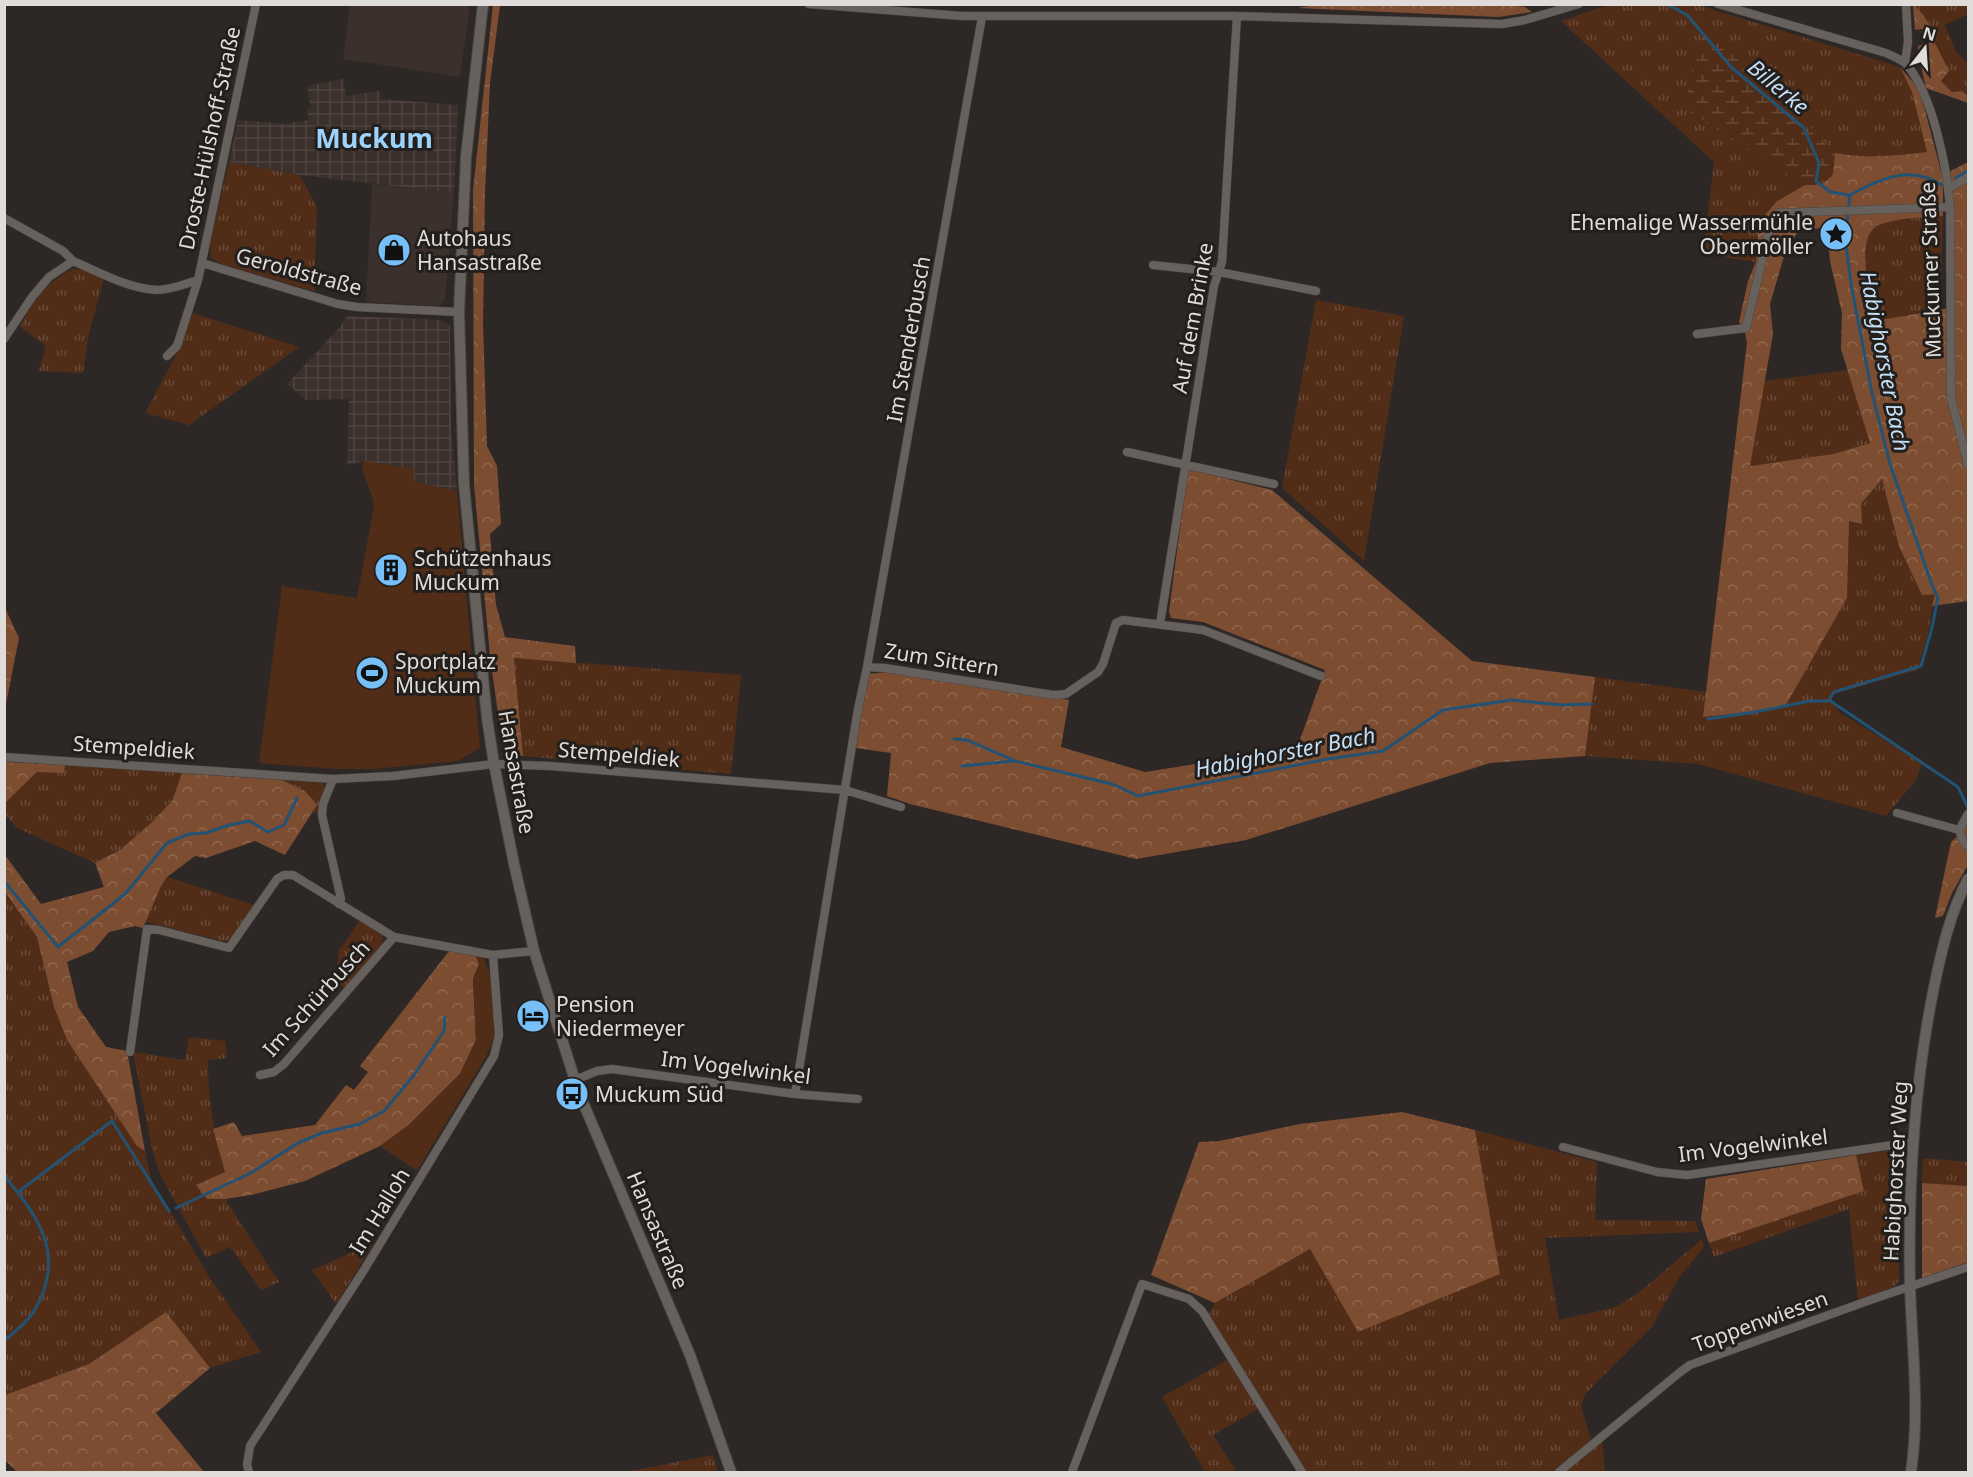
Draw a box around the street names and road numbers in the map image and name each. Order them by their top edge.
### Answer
street label: Droste-Hülshoff-Straße [172,24,246,252]
street label: Muckumer Straße [1913,181,1947,359]
street label: Auf dem Brinke [1165,240,1219,396]
street label: Geroldstraße [233,241,365,301]
street label: Im Stenderbusch [880,254,936,424]
street label: Zum Sittern [883,636,1001,682]
street label: Hansastraße [492,708,542,836]
street label: Stempeldiek [72,729,197,765]
street label: Stempeldiek [557,735,682,773]
street label: Im Schürbusch [256,934,376,1062]
street label: Im Vogelwinkel [660,1044,812,1090]
street label: Habighorster Weg [1876,1080,1914,1262]
street label: Im Vogelwinkel [1677,1122,1829,1168]
street label: Im Halloh [342,1163,416,1259]
street label: Hansastraße [621,1167,695,1293]
street label: Toppenwiesen [1688,1284,1832,1358]

